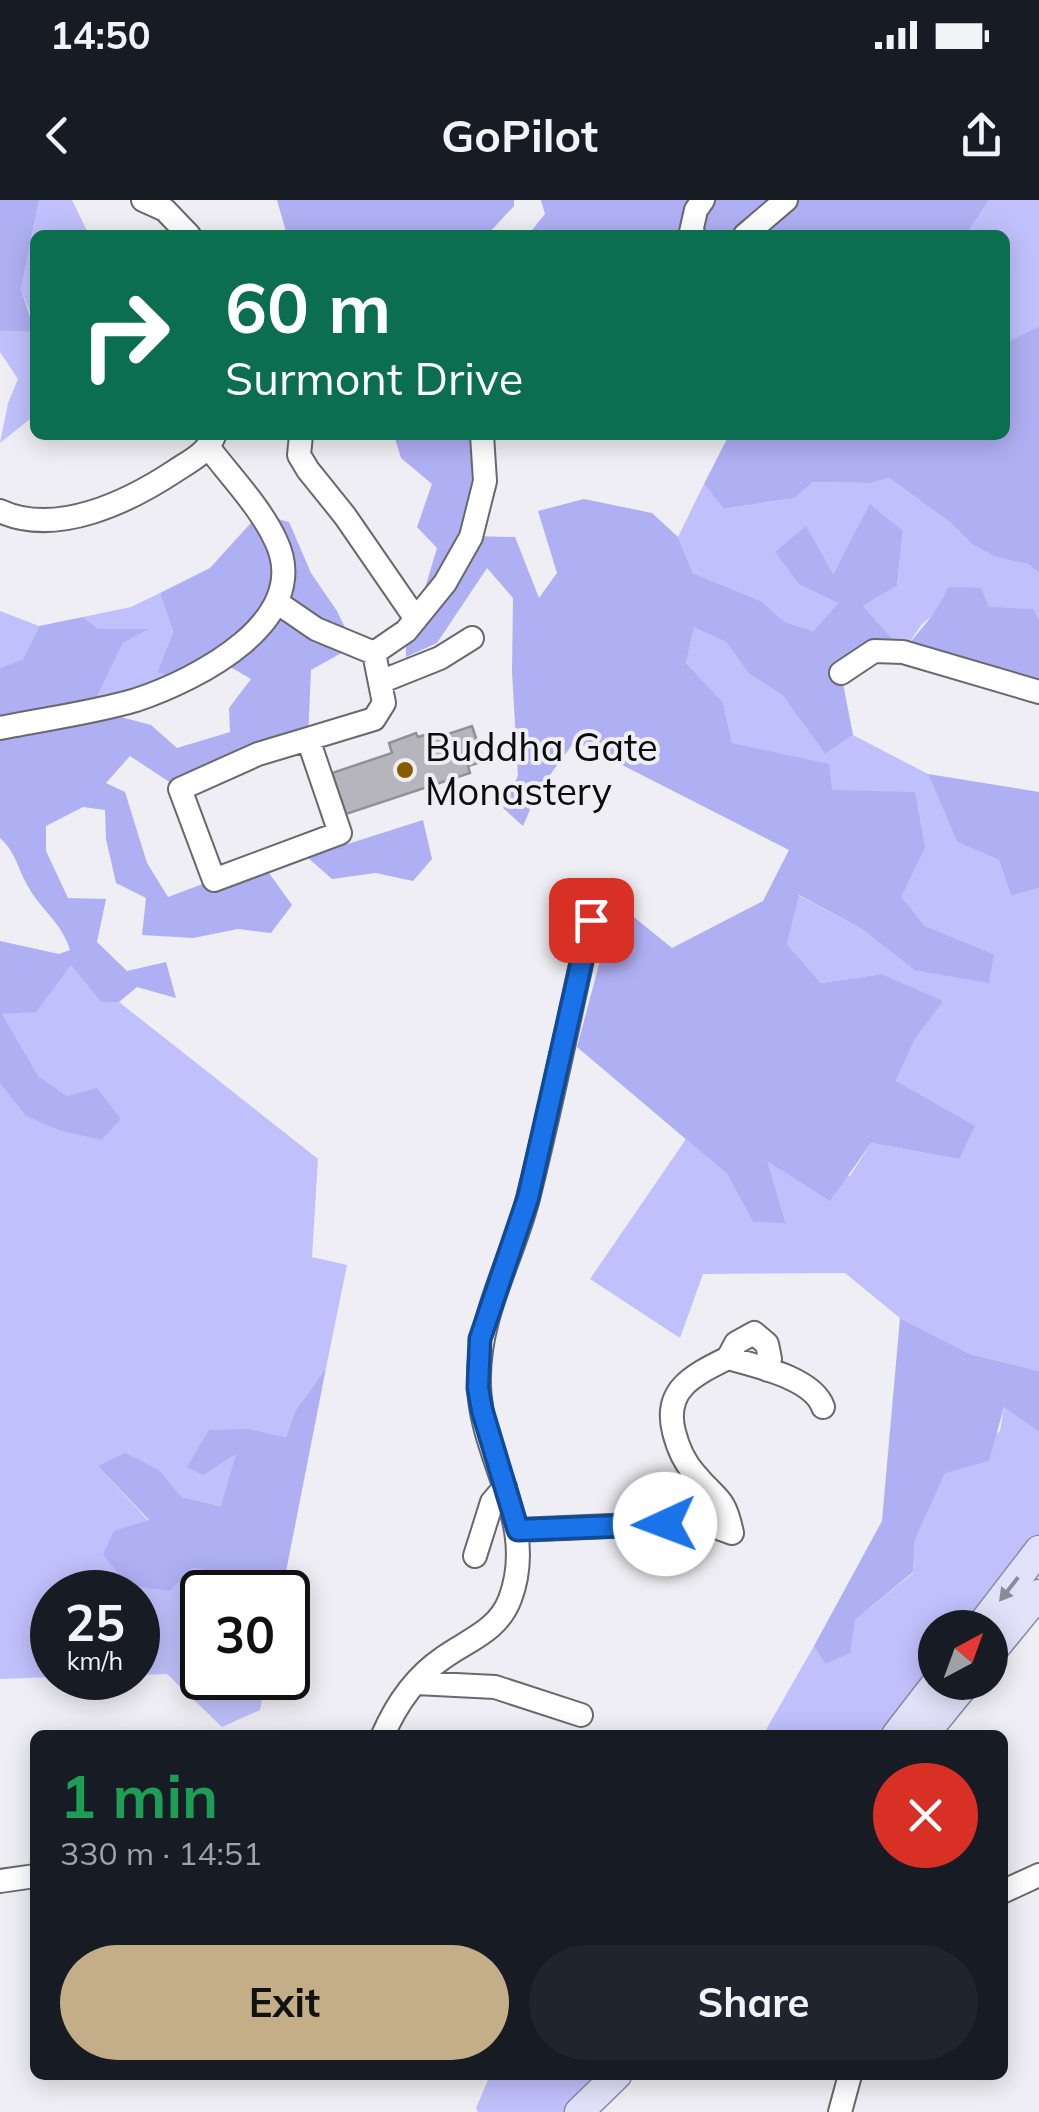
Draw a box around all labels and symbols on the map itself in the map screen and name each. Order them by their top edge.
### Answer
place label: Buddha Gate Monastery [425,723,658,815]
marker: Buddha Gate Monastery [394,759,416,781]
pin [549,878,634,963]
position arrow [613,1472,717,1576]
speed limit sign: 30 [180,1570,310,1700]
one-way arrow [999,1576,1020,1602]
north arrow [918,1610,1008,1700]

